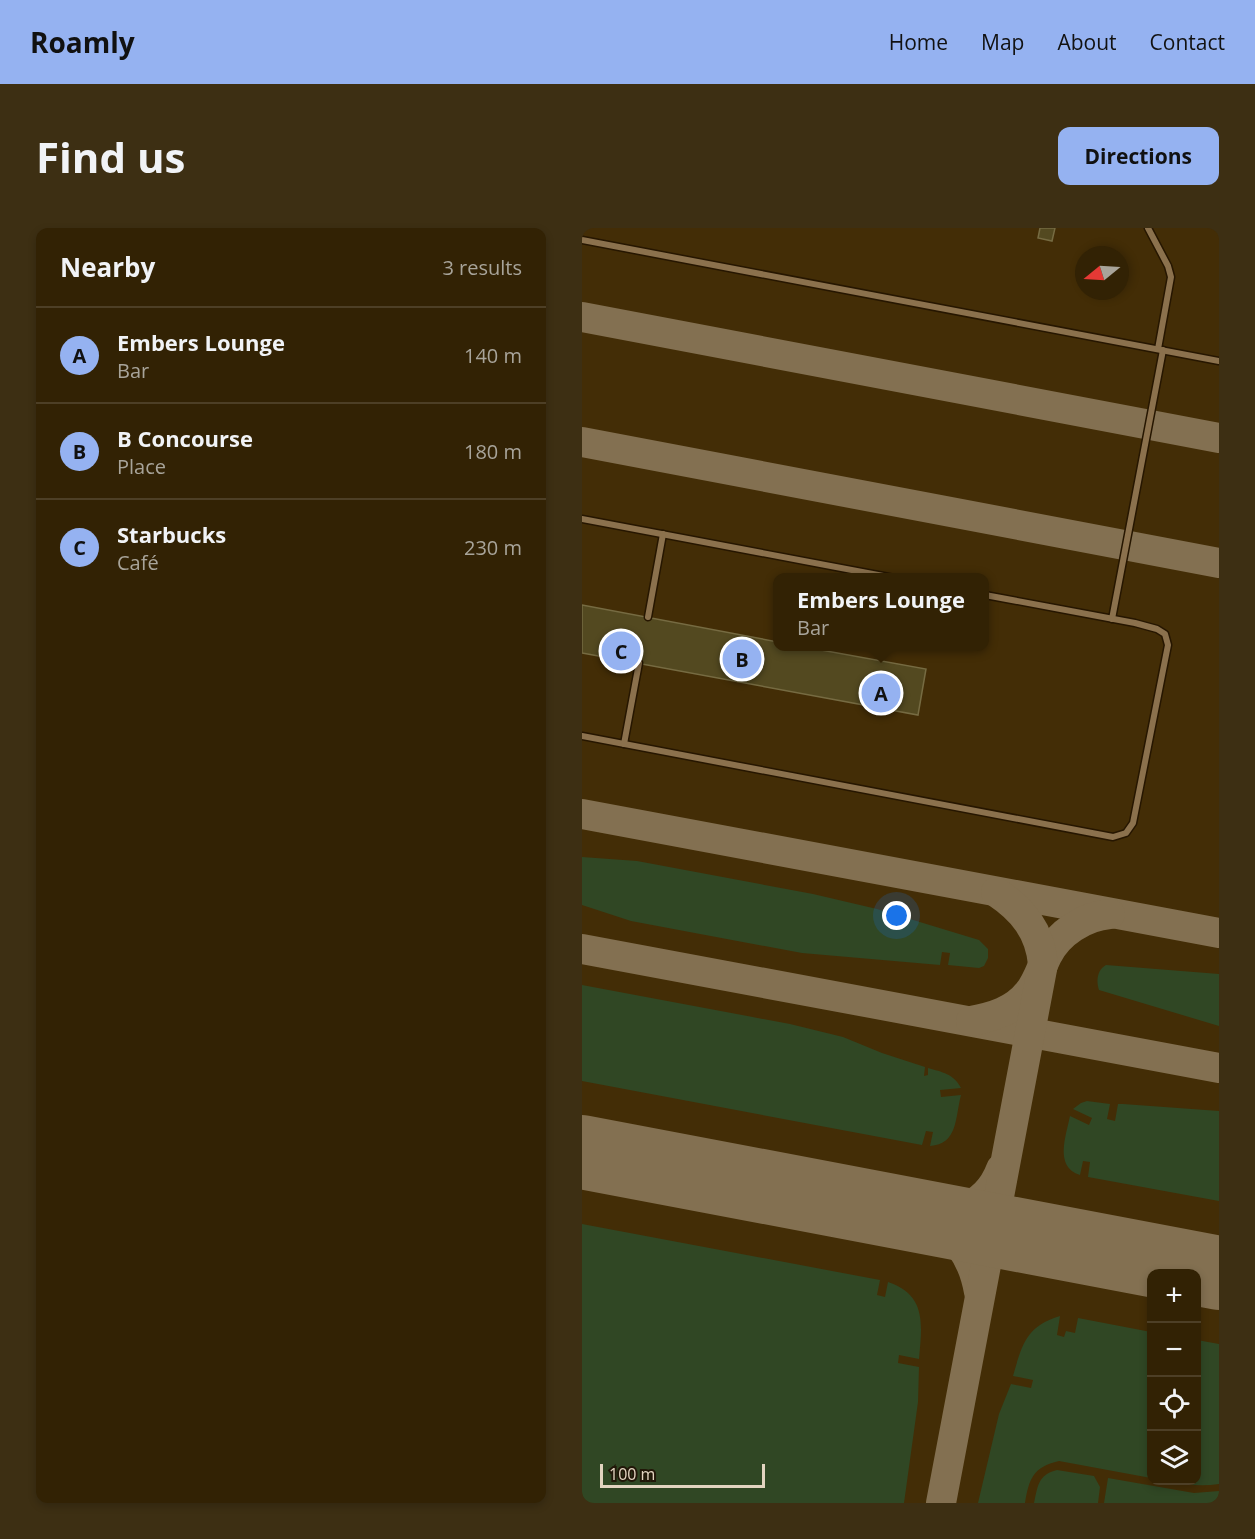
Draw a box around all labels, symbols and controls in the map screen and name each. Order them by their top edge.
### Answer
text: Roamly [30,23,135,61]
text: Home [889,28,948,56]
text: Map [981,28,1024,56]
text: About [1057,28,1117,56]
text: Contact [1150,28,1225,56]
button: Directions [1058,127,1219,185]
text: Find us [36,128,185,185]
north arrow [1075,246,1129,300]
text: Nearby [60,249,155,285]
text: 3 results [442,254,522,281]
text: Embers Lounge [117,327,285,357]
text: A [73,342,86,369]
text: 140 m [464,342,522,369]
text: Bar [117,357,149,384]
text: B Concourse [117,423,253,453]
text: B [73,438,86,465]
text: 180 m [464,438,522,465]
text: Place [117,453,166,480]
text: Starbucks [117,519,226,549]
text: C [73,534,86,561]
text: 230 m [464,534,522,561]
text: Café [117,549,159,576]
popup [773,573,989,651]
text: Embers Lounge [797,584,965,614]
text: Bar [797,614,829,641]
pin: C [602,628,640,674]
pin: B [722,636,762,682]
pin: A [862,670,900,716]
your location [882,901,911,930]
map controls [1147,1269,1201,1485]
button: + [1147,1269,1201,1323]
button: − [1147,1323,1201,1377]
button: locate [1147,1377,1201,1431]
button: layers [1147,1431,1201,1485]
scale bar [600,1461,765,1488]
text: 100 m [609,1463,655,1485]

